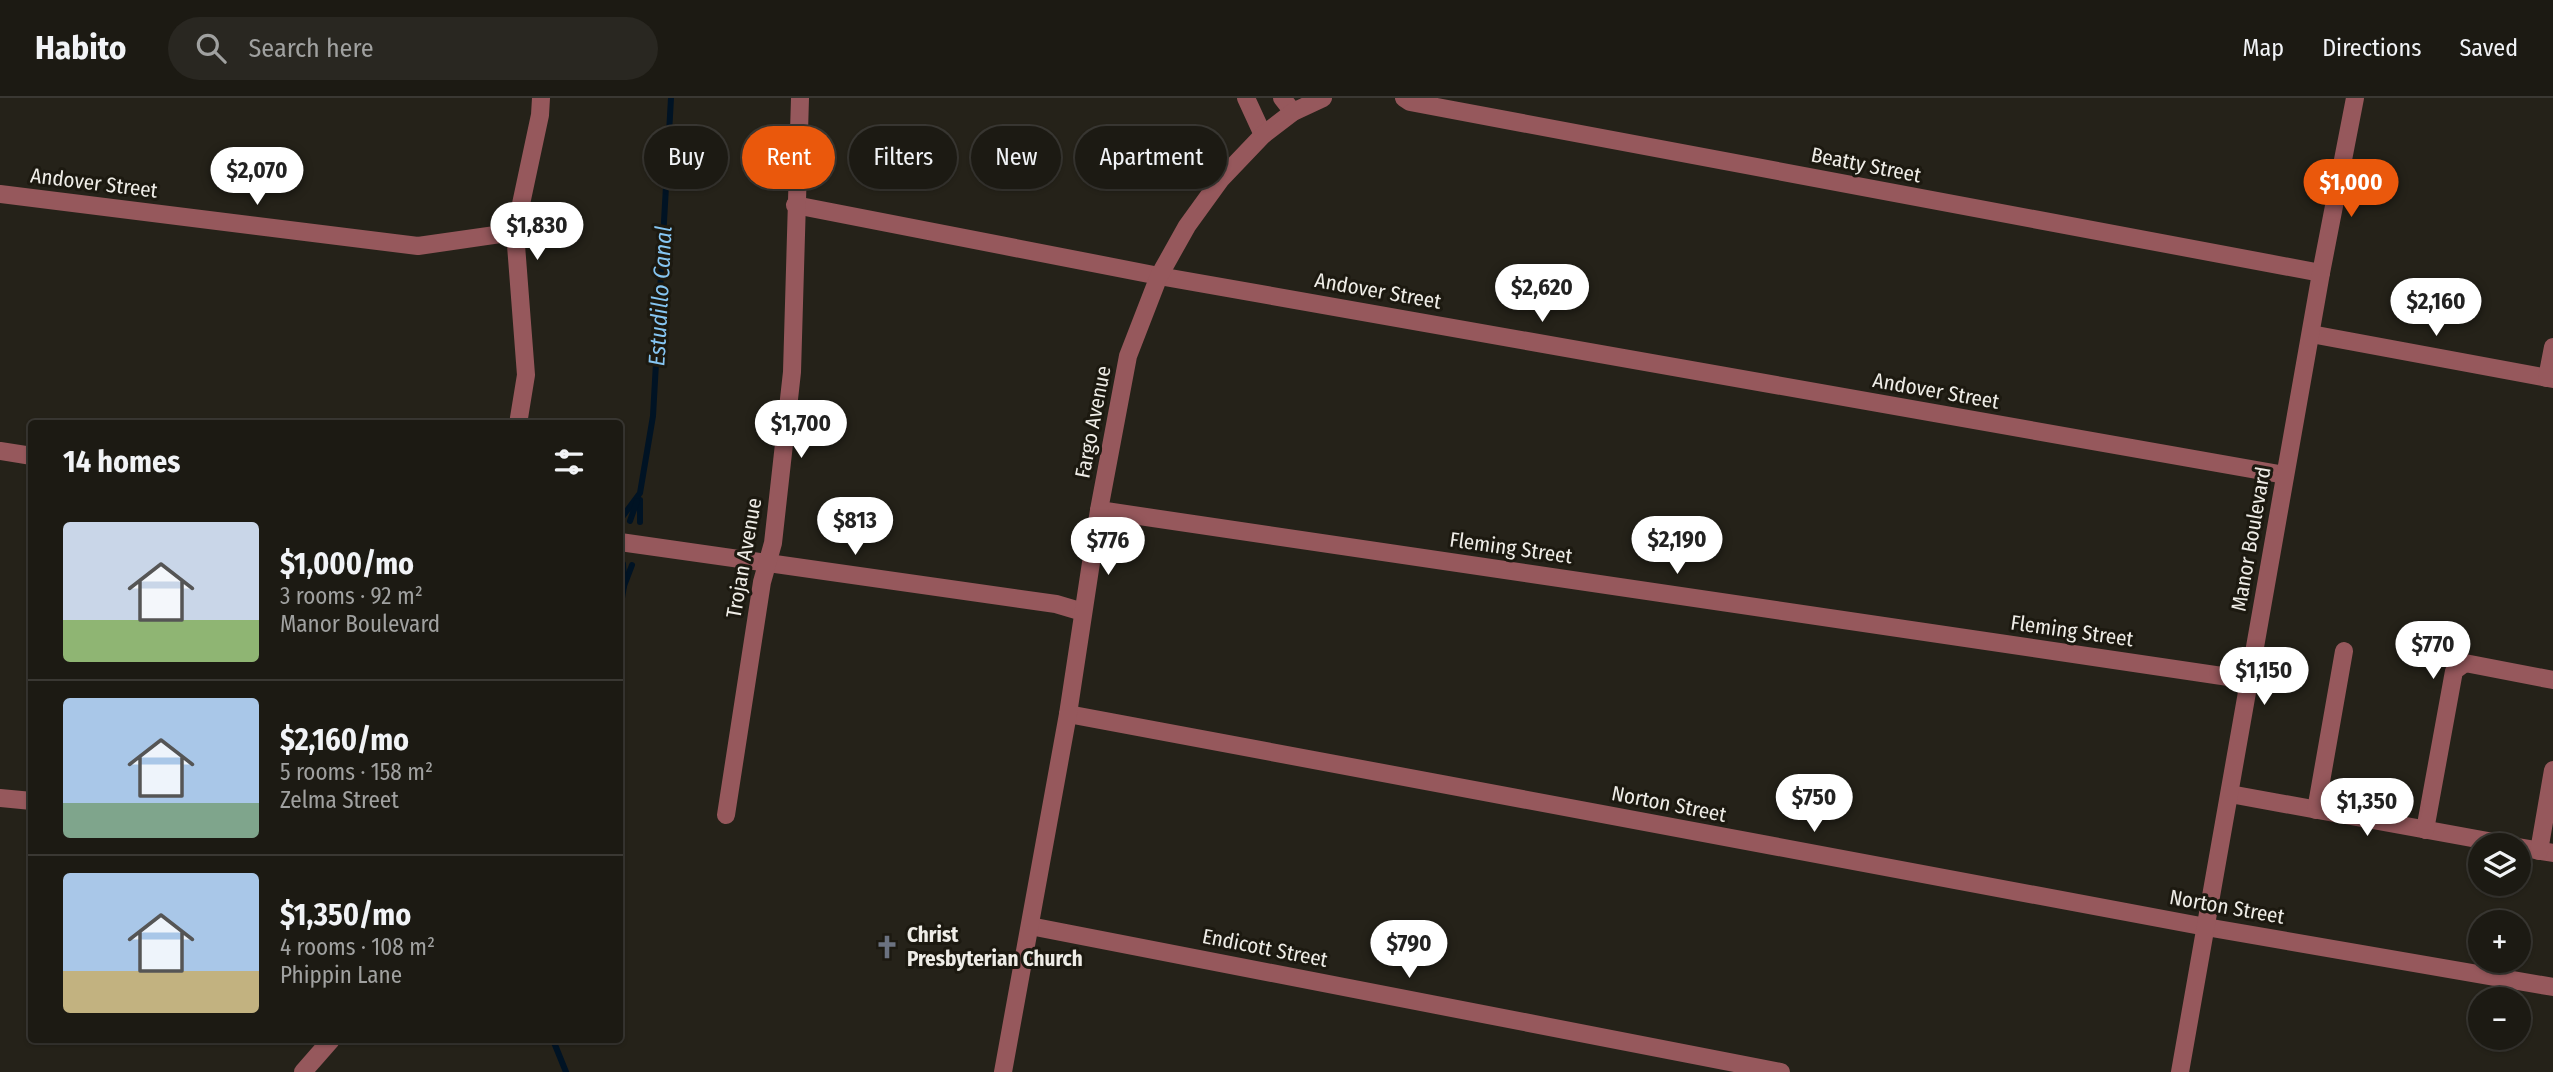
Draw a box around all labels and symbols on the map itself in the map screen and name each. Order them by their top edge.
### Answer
street label: Beatty Street [1809,142,1923,188]
pin: $2,070 [200,148,314,207]
pin: $1,000 [2294,159,2408,219]
street label: Andover Street [29,162,159,204]
pin: $1,830 [480,202,594,262]
water label: Estudillo Canal [642,225,678,367]
pin: $2,620 [1485,264,1599,324]
street label: Andover Street [1313,267,1443,315]
pin: $2,160 [2379,278,2493,338]
street label: Fargo Avenue [1069,364,1117,480]
street label: Andover Street [1871,367,2001,415]
pin: $1,700 [744,400,858,460]
street label: Manor Boulevard [2226,465,2276,613]
street label: Trojan Avenue [721,496,767,620]
pin: $813 [814,498,896,557]
pin: $2,190 [1620,517,1734,576]
pin: $776 [1067,518,1149,577]
street label: Fleming Street [1448,527,1574,570]
street label: Fleming Street [2009,610,2135,653]
pin: $770 [2392,622,2474,681]
pin: $1,150 [2207,648,2321,707]
pin: $750 [1773,774,1855,834]
pin: $1,350 [2310,778,2424,838]
street label: Norton Street [1609,780,1729,828]
street label: Norton Street [2167,884,2287,930]
pin: $790 [1368,920,1450,980]
place label: Christ Presbyterian Church [907,922,1083,972]
street label: Endicott Street [1200,923,1330,973]
church icon: Christ Presbyterian Church [873,933,901,961]

